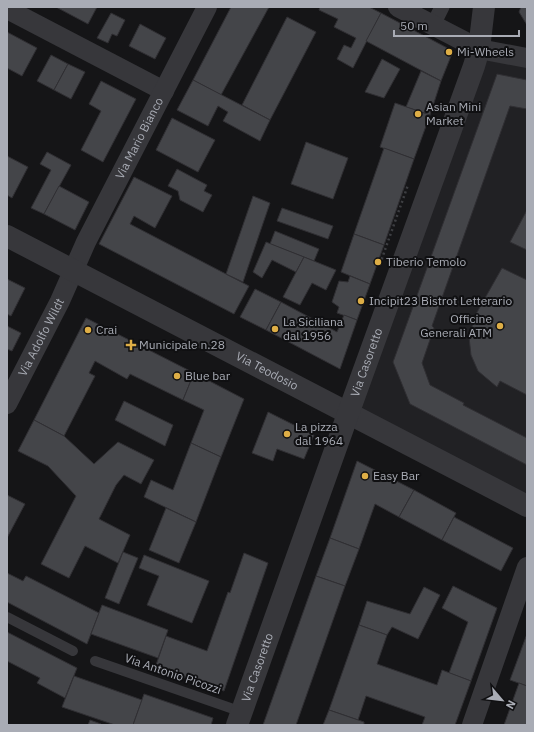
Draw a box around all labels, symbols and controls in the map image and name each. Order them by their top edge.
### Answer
scale bar [394,12,519,38]
text: 50 m [400,18,428,33]
place label: Mi-Wheels [457,44,514,59]
marker: Mi-Wheels [444,47,454,57]
street label: Via Mario Bianco [112,95,166,181]
place label: Asian Mini Market [426,99,481,128]
marker: Asian Mini Market [413,109,423,119]
place label: Tiberio Temolo [386,254,467,269]
marker: Tiberio Temolo [373,257,383,267]
place label: Incipit23 Bistrot Letterario [369,293,512,308]
street label: Via Adolfo Wildt [15,295,67,379]
marker: Incipit23 Bistrot Letterario [356,296,366,306]
place label: Officine Generali ATM [420,311,492,340]
place label: La Siciliana dal 1956 [283,314,344,343]
marker: Officine Generali ATM [495,321,505,331]
place label: Crai [96,322,117,337]
marker: La Siciliana dal 1956 [270,324,280,334]
marker: Crai [83,325,93,335]
street label: Via Casoretto [347,326,386,399]
place label: Municipale n.28 [139,337,225,352]
marker: Municipale n.28 [126,340,136,350]
street label: Via Teodosio [233,348,301,393]
place label: Blue bar [185,368,231,383]
marker: Blue bar [172,371,182,381]
place label: La pizza dal 1964 [295,419,343,448]
marker: La pizza dal 1964 [282,429,292,439]
place label: Easy Bar [373,468,420,483]
marker: Easy Bar [360,471,370,481]
street label: Via Casoretto [238,631,276,704]
street label: Via Antonio Picozzi [123,650,224,697]
north arrow [482,680,522,720]
text: N [503,698,519,712]

